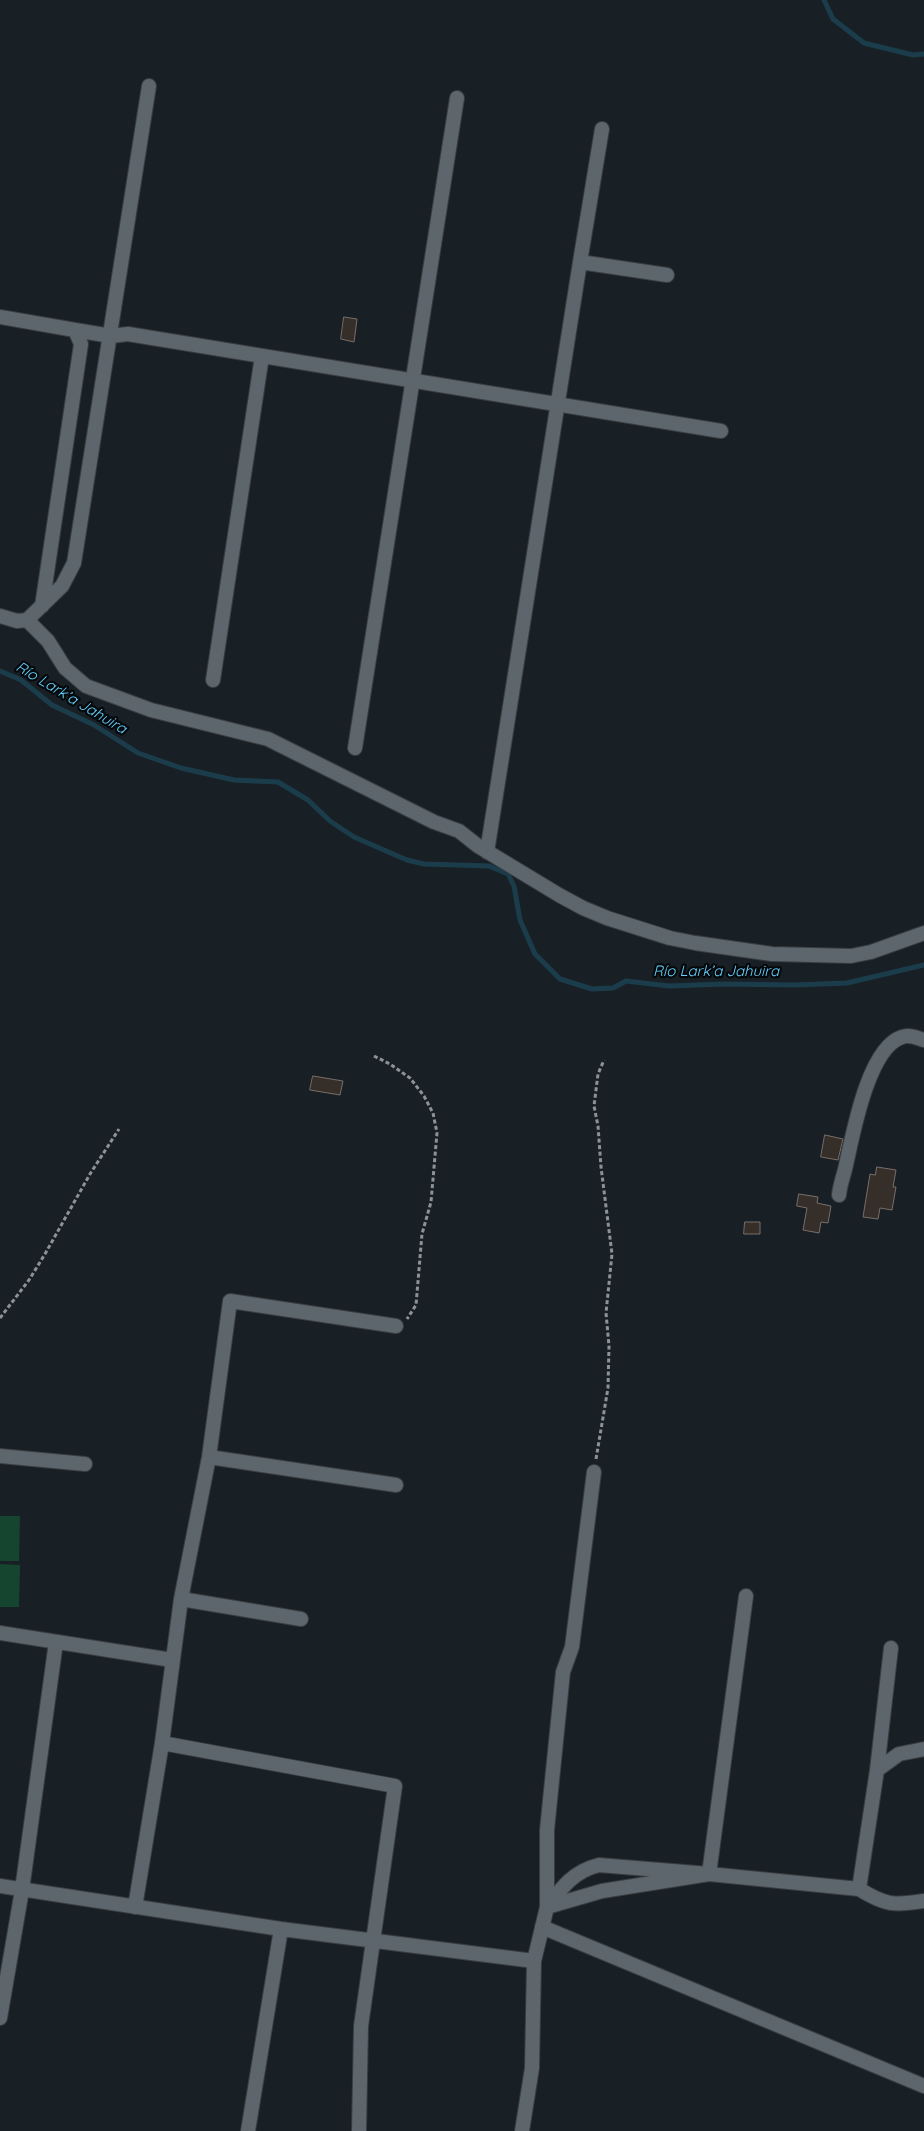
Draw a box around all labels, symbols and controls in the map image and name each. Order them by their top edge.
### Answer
water label: Río Lark’a Jahuira [12,658,130,738]
water label: Río Lark’a Jahuira [653,962,779,980]

